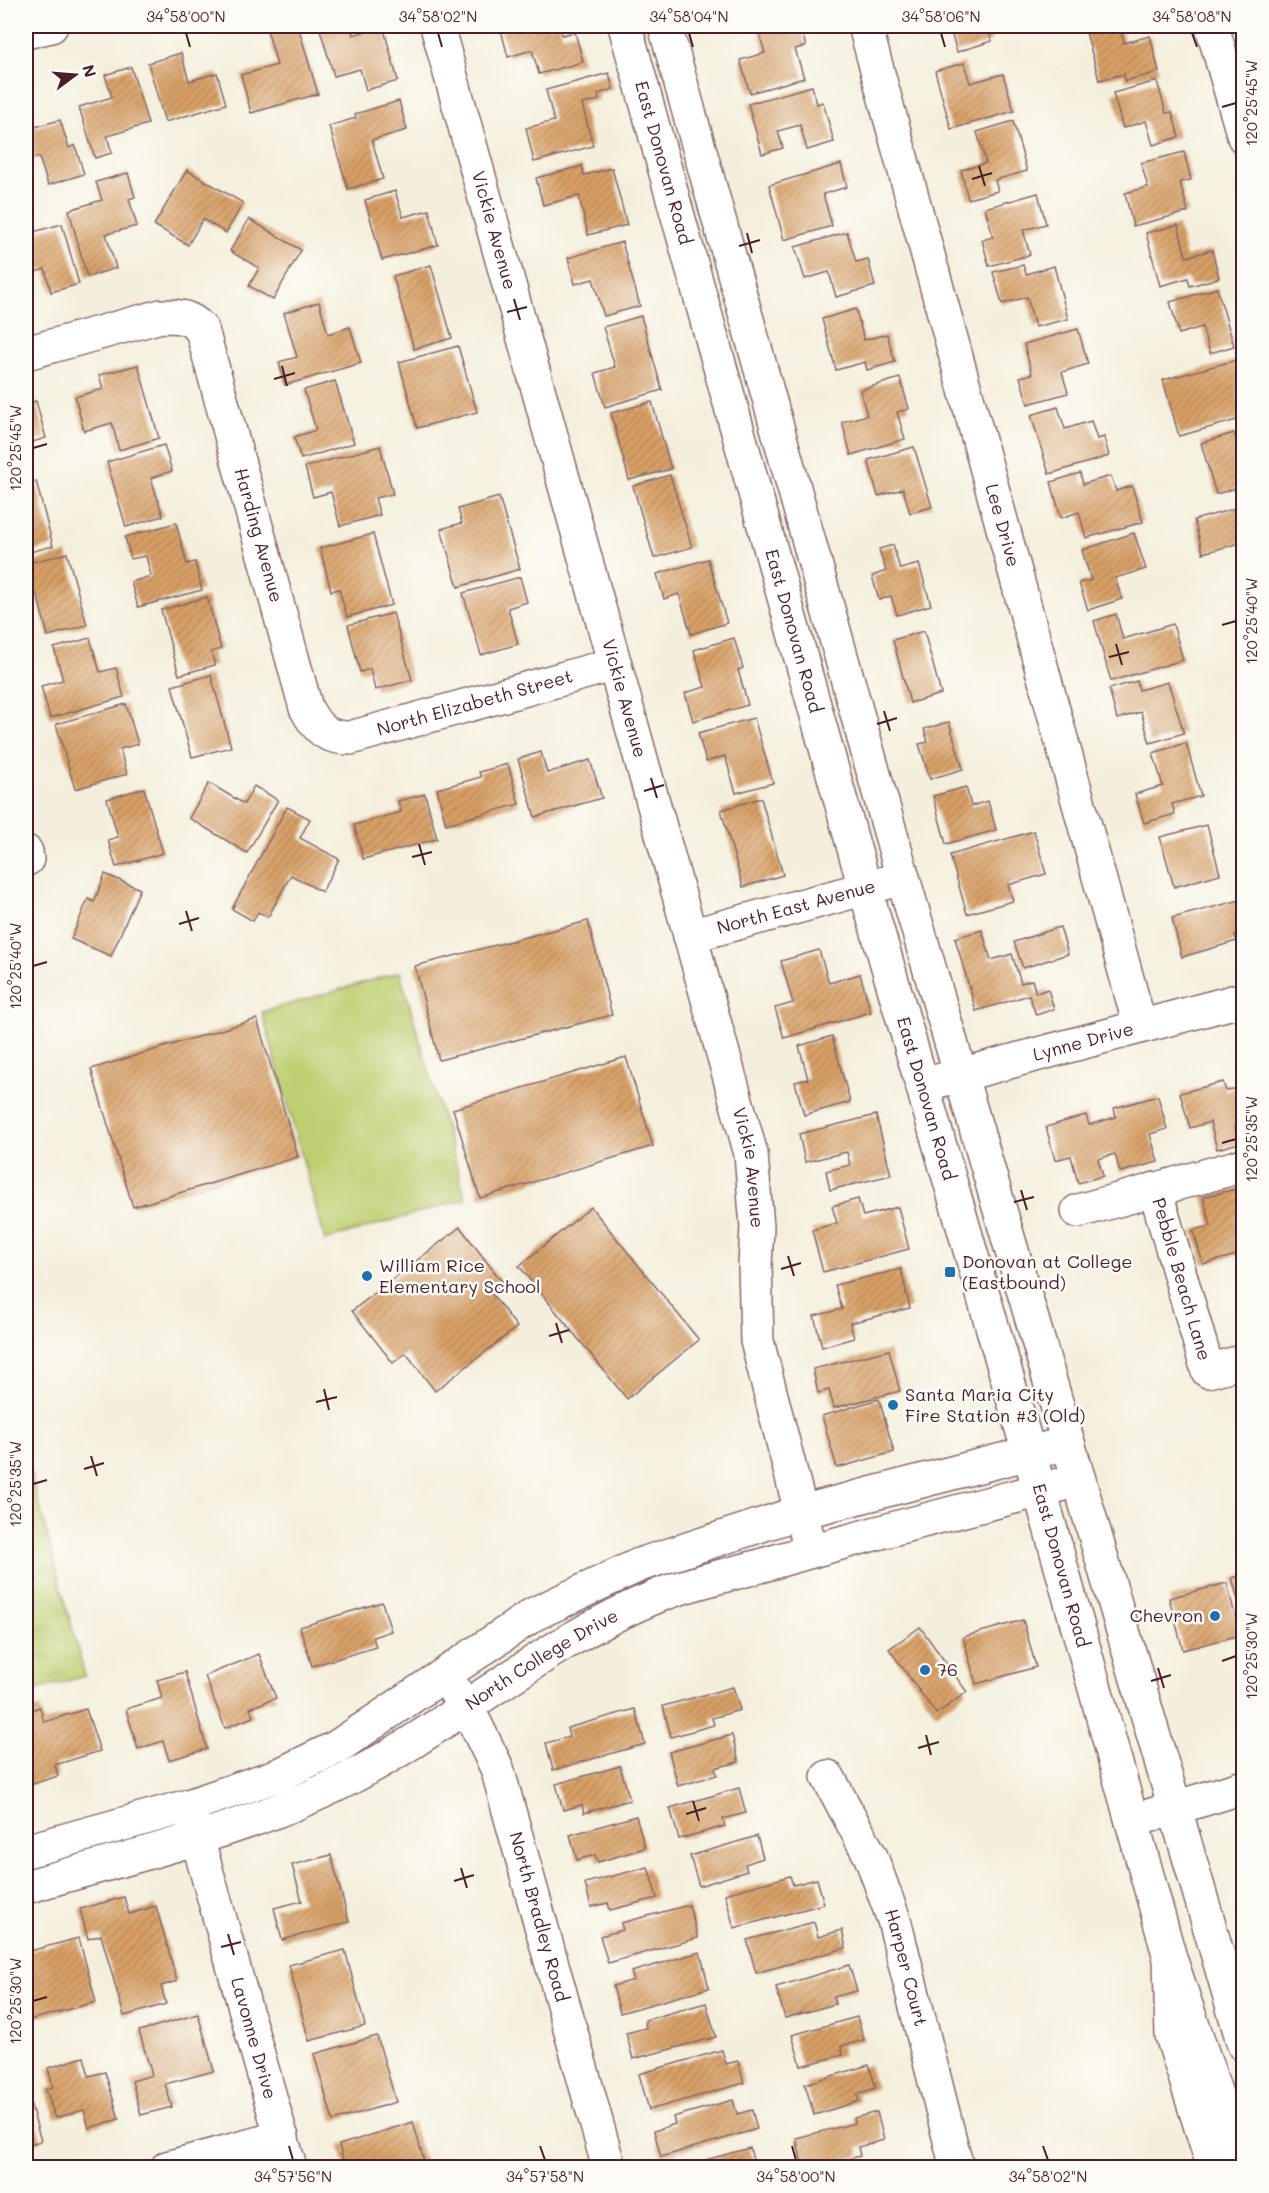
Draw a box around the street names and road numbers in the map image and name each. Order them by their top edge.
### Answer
street label: East Donovan Road [630,78,698,247]
street label: Vickie Avenue [467,168,523,292]
street label: Harding Avenue [229,465,289,605]
street label: Lee Drive [980,481,1026,569]
street label: East Donovan Road [760,546,829,715]
street label: Vickie Avenue [597,636,653,760]
street label: North Elizabeth Street [374,663,575,741]
street label: North East Avenue [714,873,878,939]
street label: East Donovan Road [892,1014,962,1183]
street label: Lynne Drive [1030,1016,1136,1066]
street label: Vickie Avenue [728,1104,770,1229]
street label: Pebble Beach Lane [1147,1195,1217,1363]
street label: East Donovan Road [1027,1480,1096,1650]
street label: North College Drive [460,1603,622,1715]
street label: North Bradley Road [504,1829,575,2004]
street label: Harper Court [880,1905,934,2029]
street label: Lavonne Drive [226,1974,283,2102]

